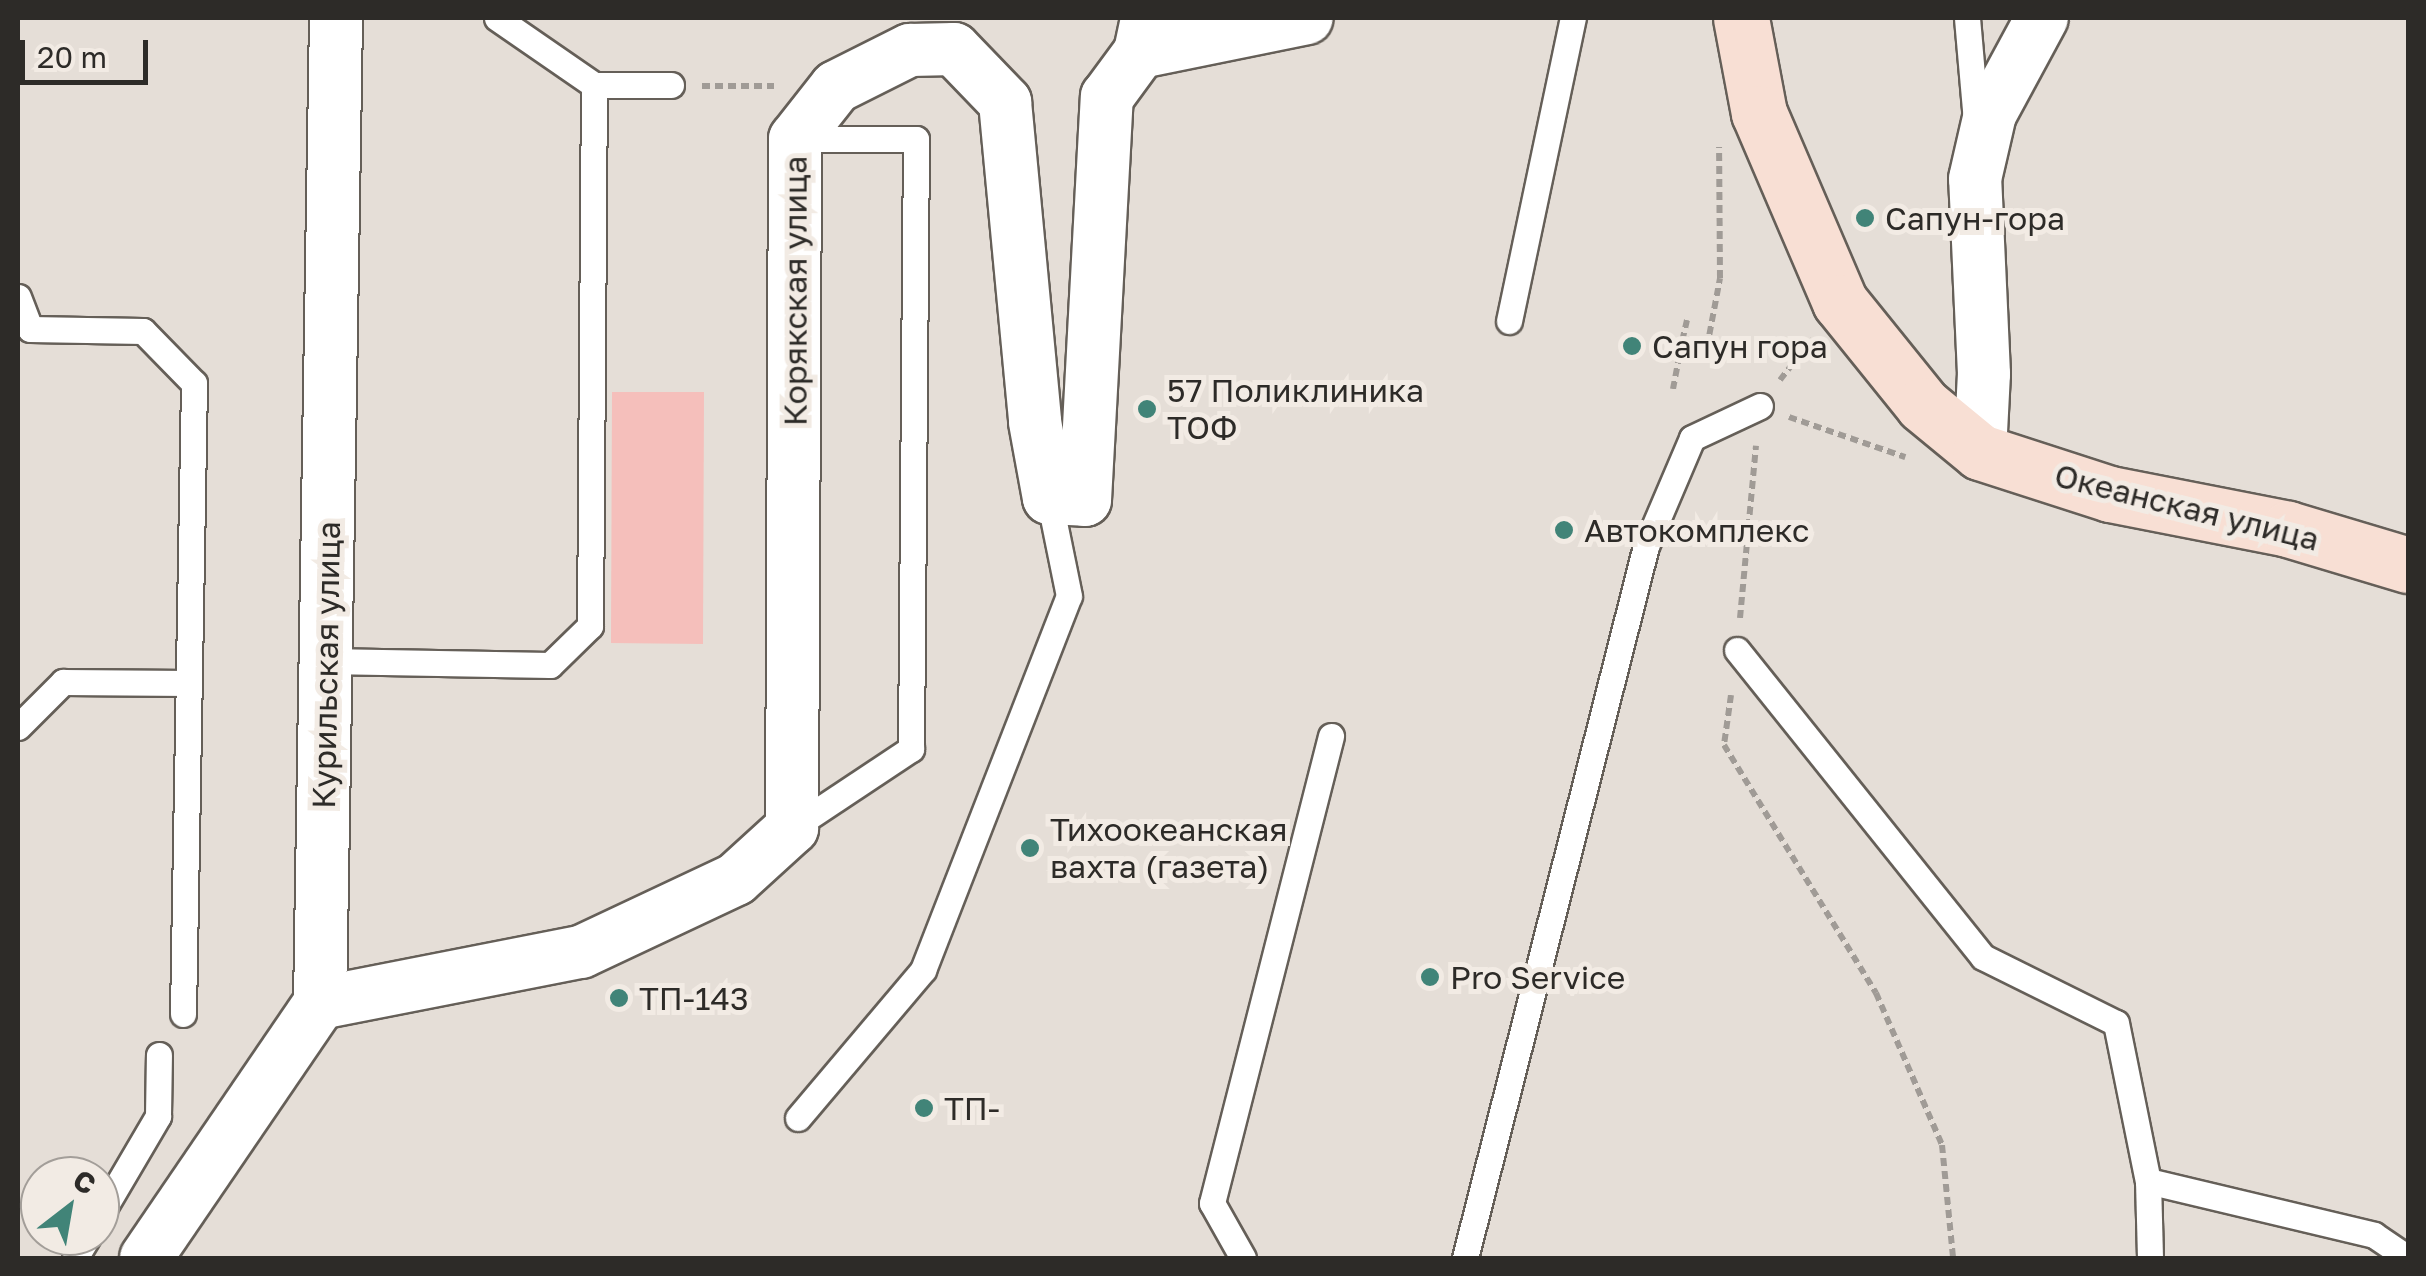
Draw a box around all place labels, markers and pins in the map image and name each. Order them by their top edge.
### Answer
place label: Сапун-гора [1885,199,2065,237]
marker: Сапун-гора [1854,207,1876,229]
place label: Сапун гора [1652,327,1828,365]
marker: Сапун гора [1621,335,1643,357]
place label: 57 Поликлиника ТОФ [1167,372,1424,447]
marker: 57 Поликлиника ТОФ [1136,398,1158,420]
place label: Автокомплекс [1584,511,1809,549]
marker: Автокомплекс [1553,519,1575,541]
place label: Тихоокеанская вахта (газета) [1050,811,1288,886]
marker: Тихоокеанская вахта (газета) [1019,837,1041,859]
place label: Pro Service [1450,958,1625,996]
marker: Pro Service [1419,966,1441,988]
place label: ТП-143 [639,979,749,1017]
marker: ТП-143 [608,987,630,1009]
place label: ТП- [944,1089,1000,1127]
marker: ТП- [913,1097,935,1119]

